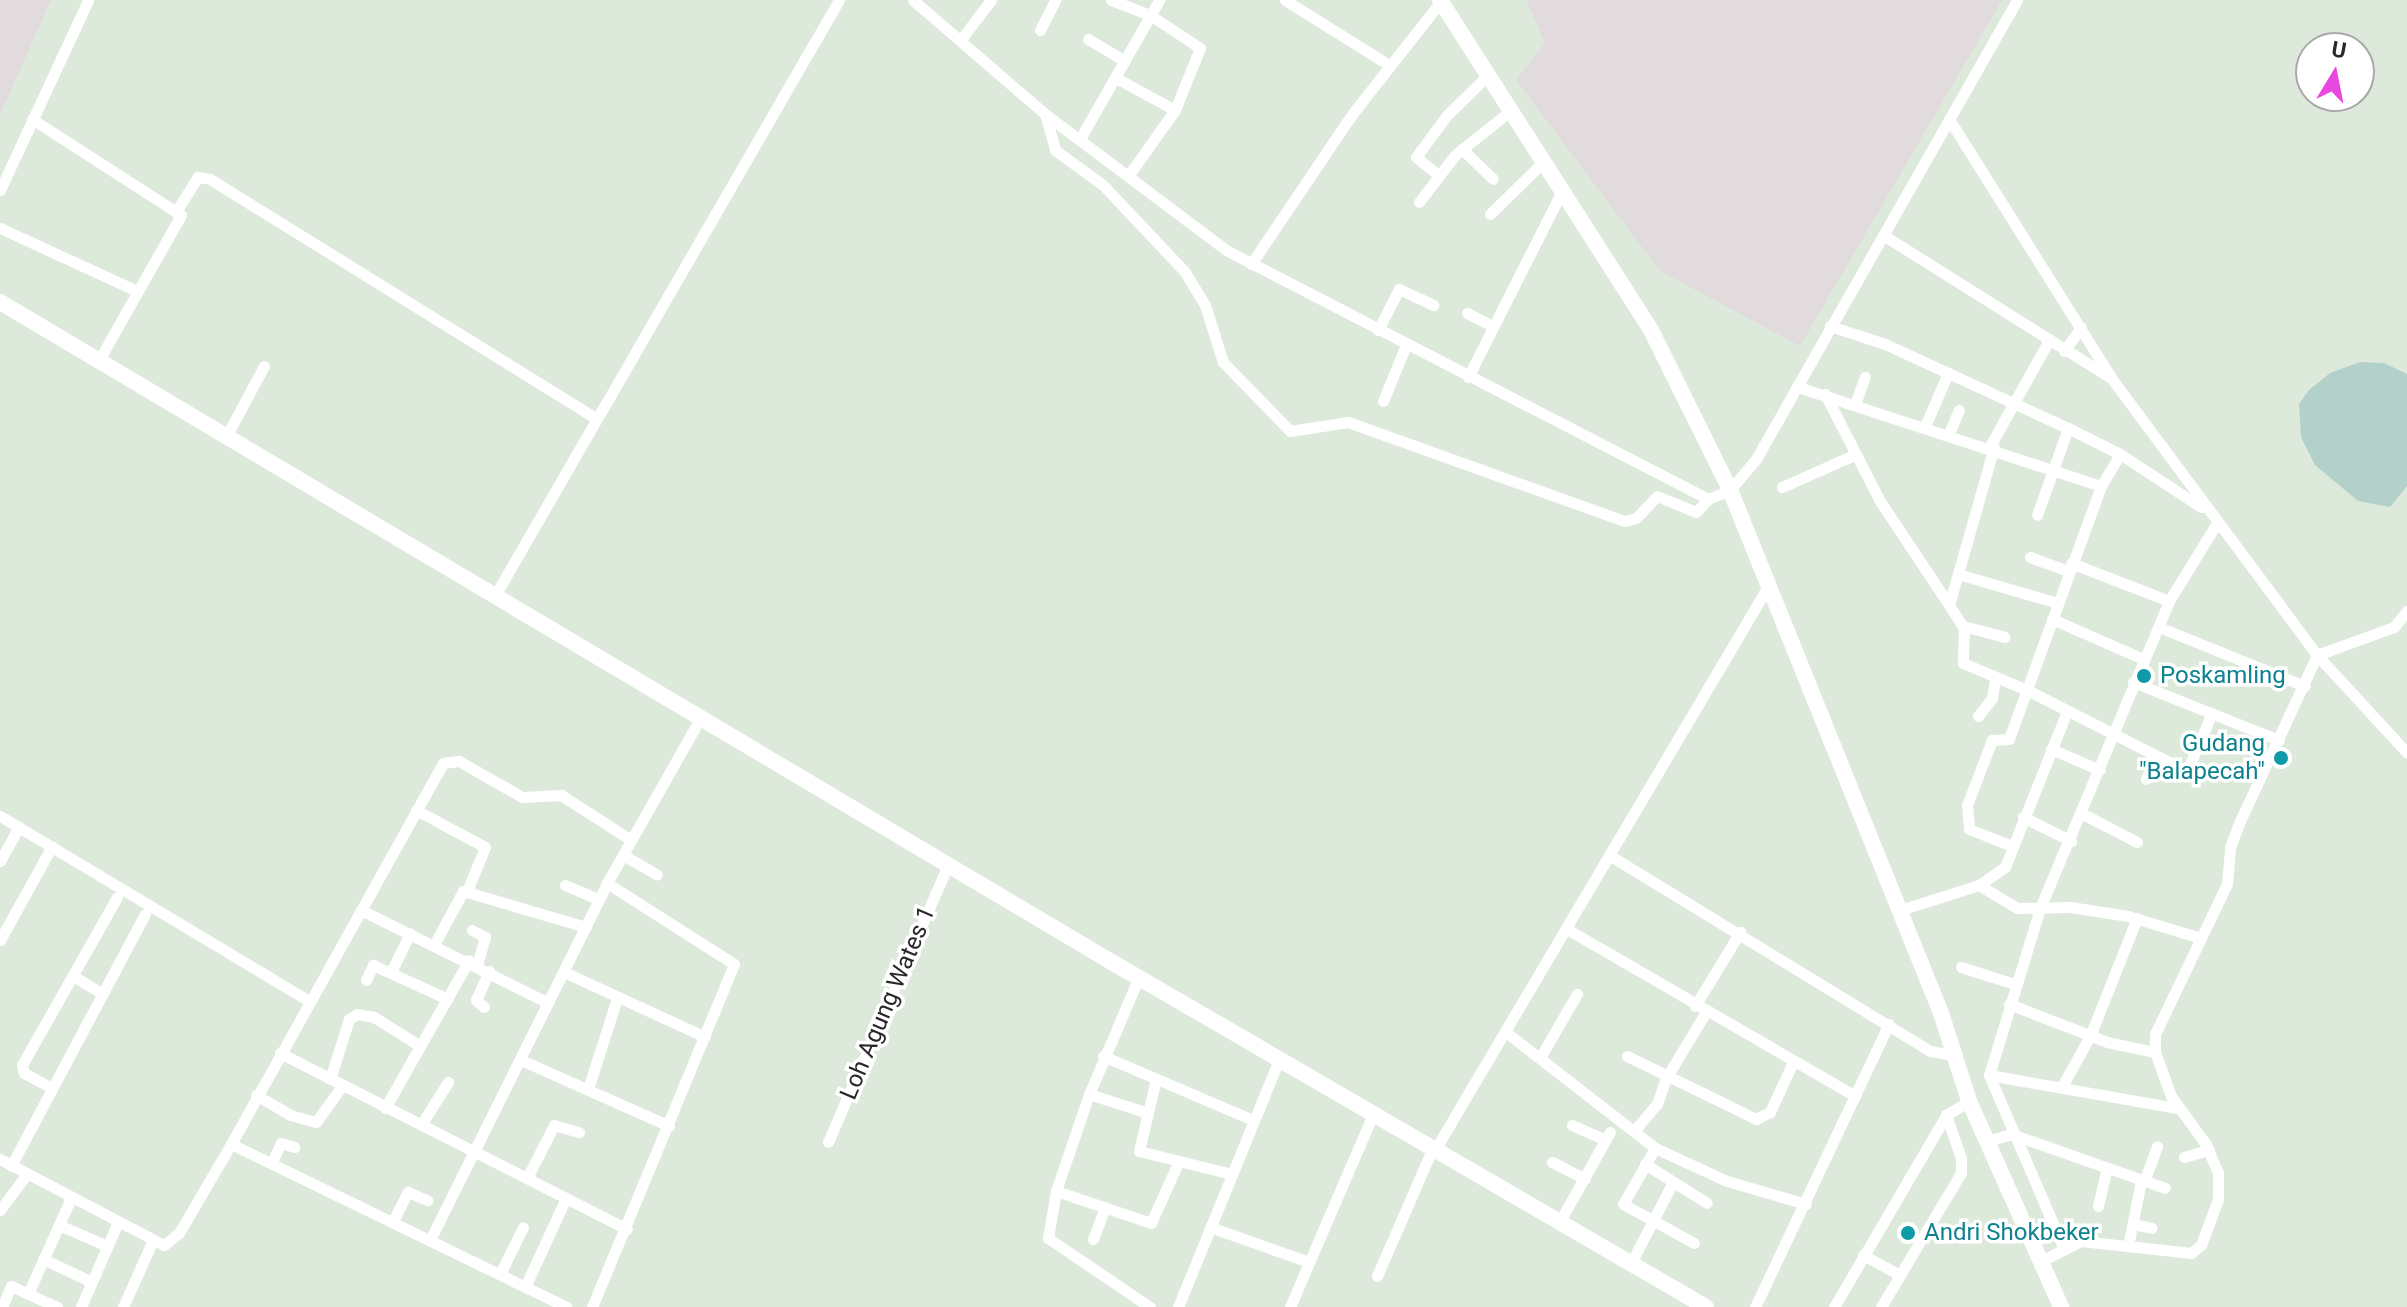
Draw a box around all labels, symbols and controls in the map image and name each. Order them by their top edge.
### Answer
north arrow [2295,32,2375,112]
text: U [2330,36,2348,63]
place label: Poskamling [2160,662,2286,690]
marker: Poskamling [2135,667,2153,685]
place label: Gudang "Balapecah" [2139,730,2265,786]
marker: Gudang "Balapecah" [2272,749,2290,767]
street label: Loh Agung Wates 1 [834,902,942,1104]
place label: Andri Shokbeker [1924,1219,2099,1247]
marker: Andri Shokbeker [1899,1224,1917,1242]

